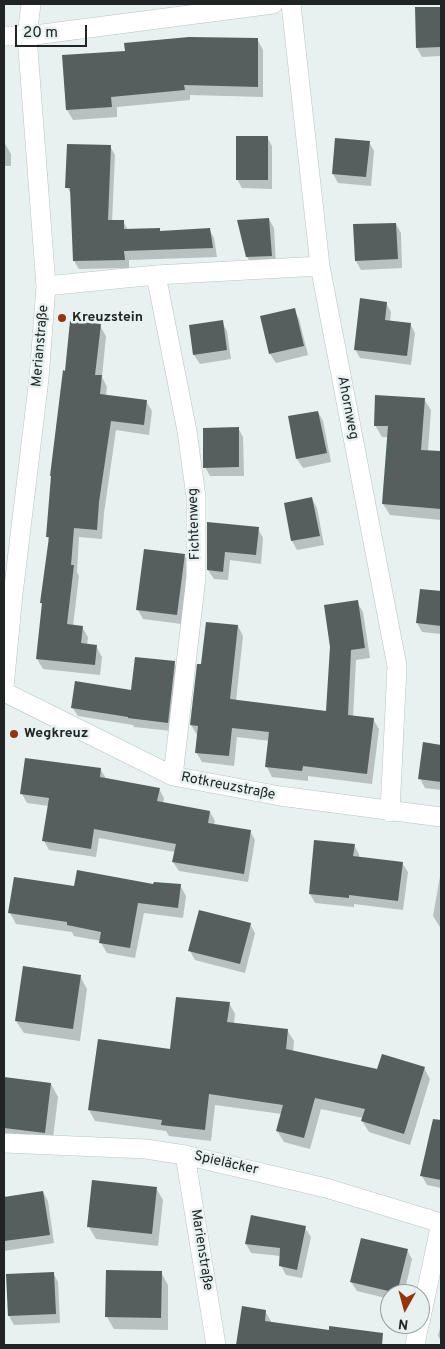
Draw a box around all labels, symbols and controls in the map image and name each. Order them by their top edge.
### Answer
scale bar [18,15,90,47]
text: 20 m [23,24,58,43]
street label: Merianstraße [29,304,53,388]
place label: Kreuzstein [72,310,143,326]
marker: Kreuzstein [56,312,68,324]
street label: Ahornweg [333,375,361,441]
street label: Fichtenweg [185,488,205,560]
place label: Wegkreuz [24,726,88,742]
marker: Wegkreuz [8,728,20,740]
street label: Rotkreuzstraße [179,770,277,804]
street label: Spieläcker [192,1148,260,1180]
street label: Marienstraße [186,1208,216,1292]
north arrow [380,1284,430,1334]
text: N [397,1314,409,1332]

